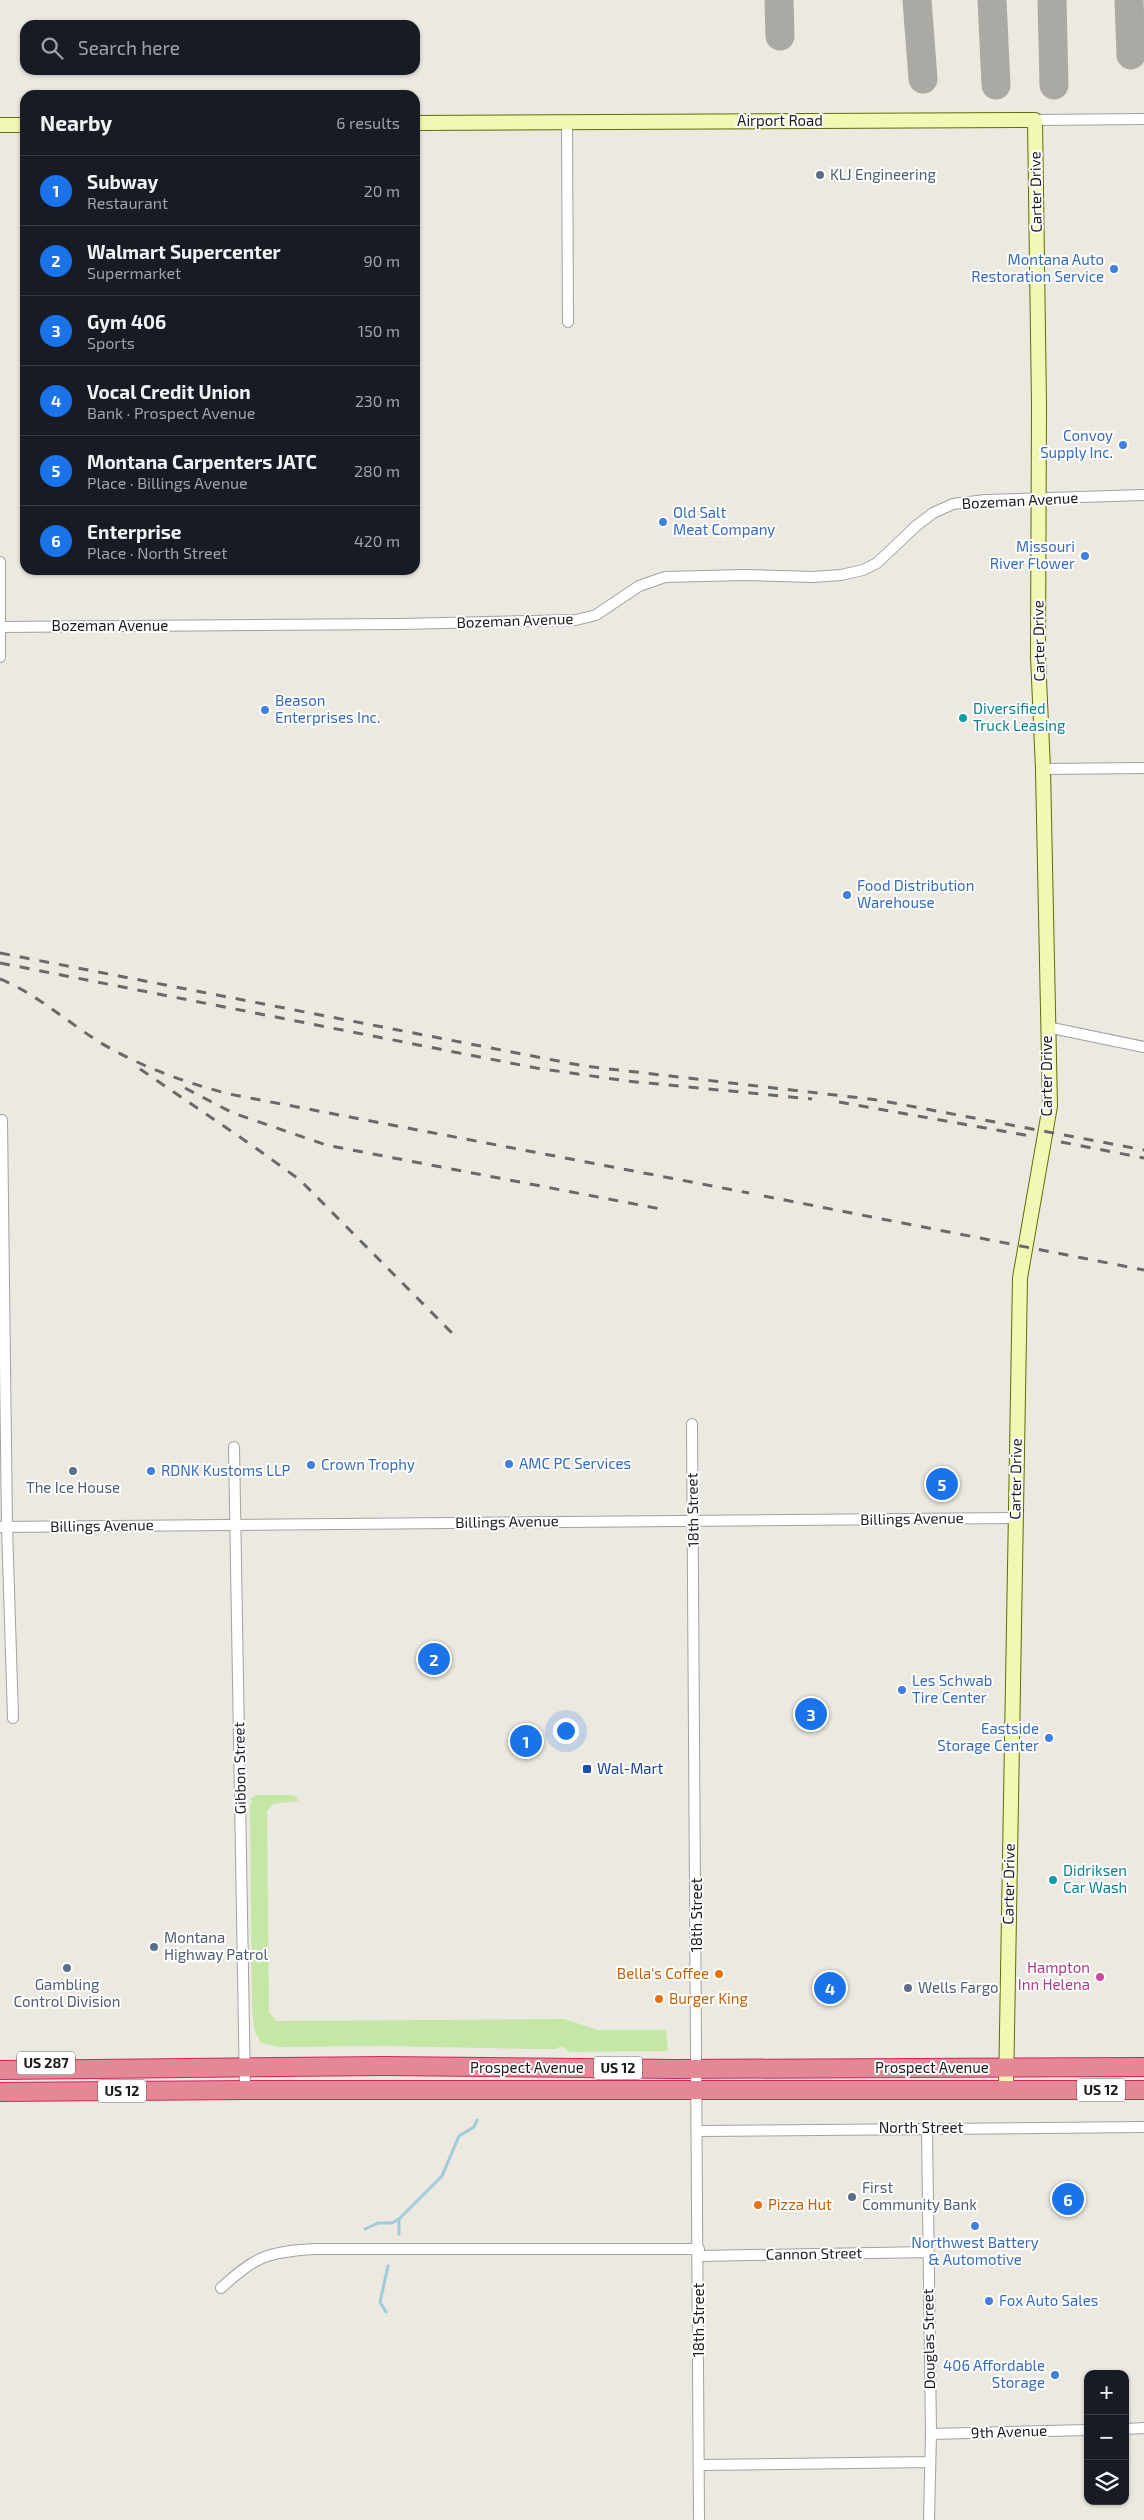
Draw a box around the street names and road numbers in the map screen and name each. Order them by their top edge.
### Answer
street label: Airport Road [737,111,823,129]
street label: Carter Drive [1025,151,1045,233]
street label: Bozeman Avenue [961,488,1079,512]
street label: Carter Drive [1028,600,1048,682]
street label: Bozeman Avenue [456,609,574,631]
street label: Bozeman Avenue [52,616,168,634]
street label: Carter Drive [1037,1035,1055,1117]
street label: Carter Drive [1005,1438,1025,1520]
street label: 18th Street [682,1472,702,1547]
street label: Billings Avenue [860,1508,964,1528]
street label: Billings Avenue [455,1511,559,1531]
street label: Billings Avenue [50,1515,154,1535]
street label: Gibbon Street [229,1721,249,1814]
street label: Carter Drive [998,1843,1018,1925]
street label: 18th Street [687,1877,705,1952]
road number: US 287 [17,2052,75,2074]
road number: US 12 [594,2056,642,2080]
street label: Prospect Avenue [470,2058,584,2076]
street label: Prospect Avenue [875,2058,989,2076]
road number: US 12 [1077,2078,1125,2102]
road number: US 12 [98,2080,146,2102]
street label: North Street [879,2118,964,2136]
street label: Cannon Street [766,2243,863,2263]
street label: 18th Street [689,2282,707,2357]
street label: Douglas Street [918,2288,938,2390]
street label: 9th Avenue [971,2421,1047,2441]

